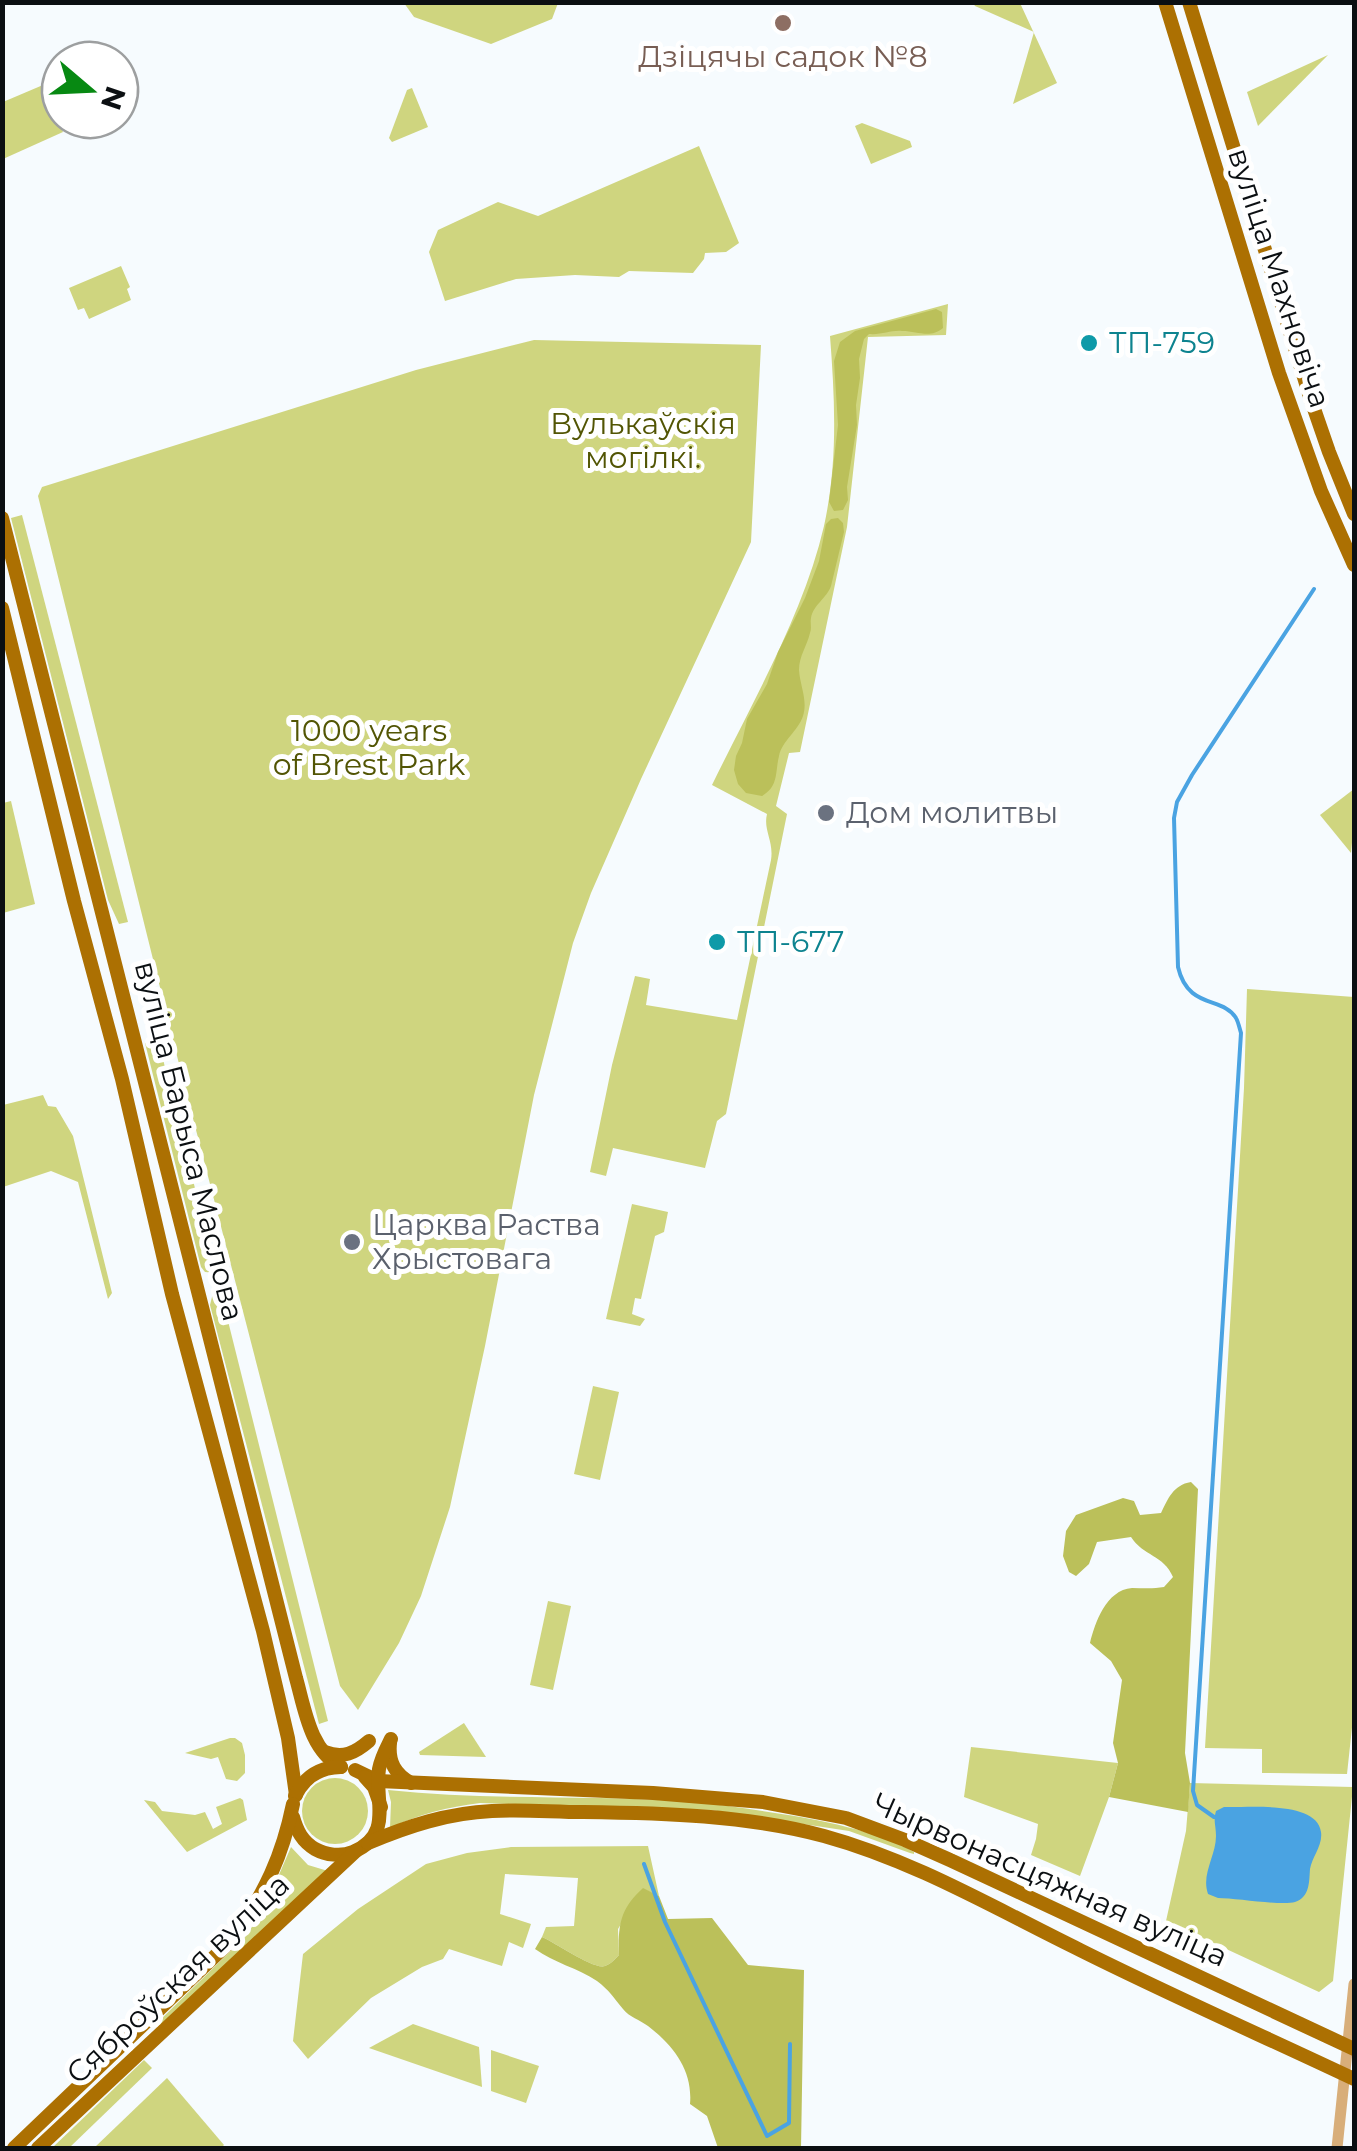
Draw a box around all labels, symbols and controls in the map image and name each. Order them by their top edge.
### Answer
marker: Дзіцячы садок №8 [772,12,794,34]
place label: Дзіцячы садок №8 [638,38,928,75]
north arrow [40,40,140,140]
text: N [94,82,133,114]
street label: вуліца Махновіча [1220,143,1339,412]
place label: ТП-759 [1109,324,1215,361]
marker: ТП-759 [1078,332,1100,354]
park label: Вулькаўскія могілкі. [550,405,736,476]
park label: 1000 years of Brest Park [273,712,465,783]
place label: Дом молитвы [846,794,1058,831]
marker: Дом молитвы [815,802,837,824]
place label: ТП-677 [737,923,844,960]
marker: ТП-677 [706,931,728,953]
street label: вуліца Барыса Маслова [127,957,252,1325]
place label: Царква Раства Хрыстовага [372,1206,601,1277]
marker: Царква Раства Хрыстовага [341,1231,363,1253]
street label: Чырвонасцяжная вуліца [867,1784,1233,1975]
street label: Сяброўская вуліца [58,1866,297,2092]

